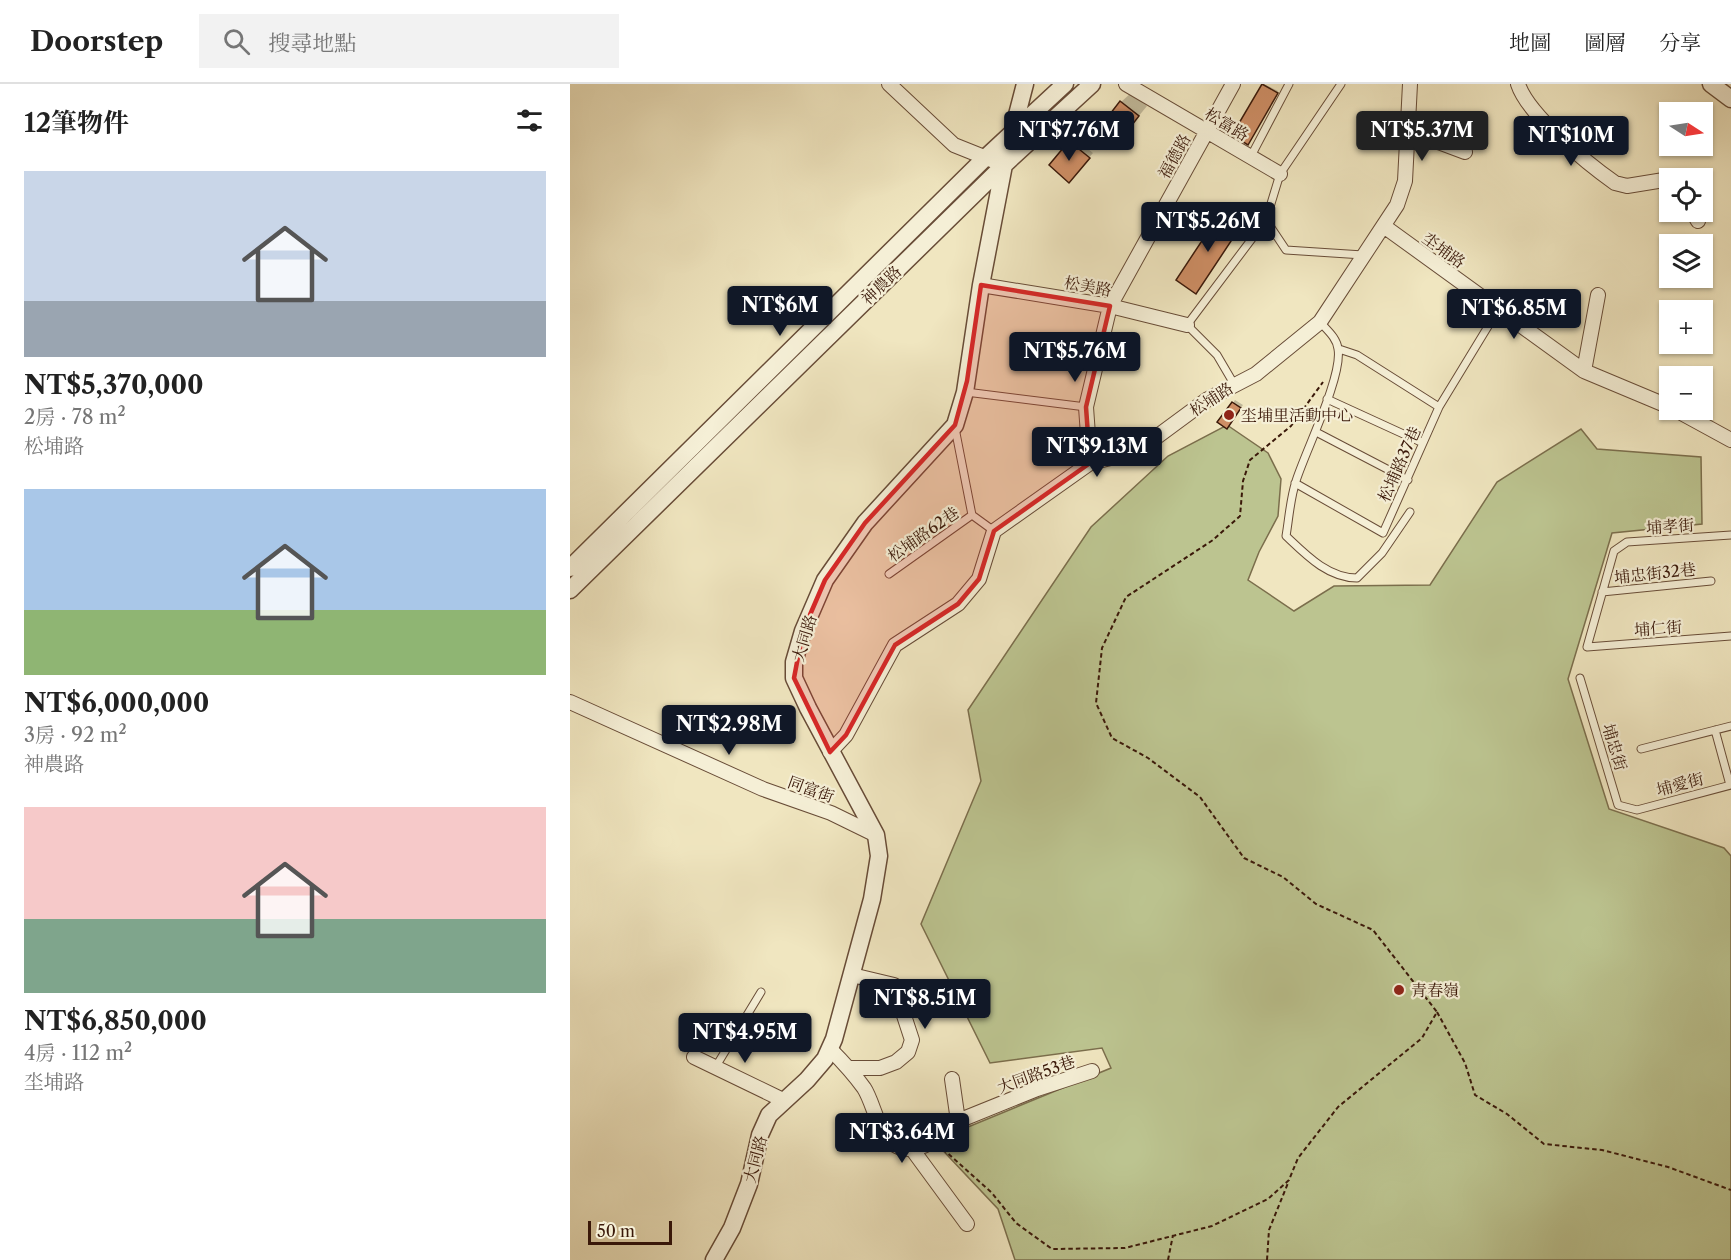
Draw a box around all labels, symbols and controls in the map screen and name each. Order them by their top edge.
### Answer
search box [199,14,619,68]
text: Doorstep [30,24,163,58]
icon: search [220,25,253,58]
text: 搜尋地點 [268,30,356,57]
text: 地圖 [1509,30,1551,55]
text: 圖層 [1584,30,1626,55]
text: 分享 [1659,30,1701,55]
north arrow [1659,102,1713,156]
map controls [1659,102,1713,420]
street label: 松富路 [1201,103,1253,145]
icon: filters [513,104,546,137]
text: 12筆物件 [24,107,129,139]
pin: NT$7.76M [1007,111,1131,162]
pin: NT$5.37M [1360,111,1484,162]
pin: NT$10M [1522,116,1620,167]
text: NT$7.76M [1018,118,1120,142]
text: NT$5.37M [1370,118,1474,142]
text: NT$10M [1528,123,1614,147]
street label: 福德路 [1154,130,1194,182]
button: locate [1659,168,1713,222]
pin: NT$5.26M [1146,202,1270,253]
text: NT$5.26M [1155,209,1261,233]
icon: home [231,210,339,318]
street label: 坔埔路 [1419,228,1469,272]
button: layers [1659,234,1713,288]
street label: 神農路 [857,261,905,309]
street label: 松美路 [1063,272,1113,300]
pin: NT$6M [738,286,822,337]
pin: NT$6.85M [1452,289,1576,340]
text: NT$6M [741,293,819,317]
text: NT$6.85M [1461,296,1567,320]
button: + [1659,300,1713,354]
pin: NT$5.76M [1013,332,1137,383]
text: NT$5.76M [1023,339,1127,363]
button: − [1659,366,1713,420]
text: NT$5,370,000 [24,369,204,401]
street label: 松埔路 [1185,378,1237,420]
text: 2房 · 78 m² [24,405,126,429]
place label: 坔埔里活動中心 [1241,405,1353,425]
marker: 坔埔里活動中心 [1222,408,1236,422]
street label: 松埔路37巷 [1373,423,1425,505]
pin: NT$9.13M [1035,427,1159,478]
text: 松埔路 [24,434,84,458]
text: NT$9.13M [1046,434,1148,458]
street label: 松埔路62巷 [883,502,963,566]
street label: 埔孝街 [1645,514,1695,538]
icon: home [231,528,339,636]
street label: 埔忠街32巷 [1613,559,1697,587]
street label: 大同路 [787,612,821,664]
street label: 埔仁街 [1633,616,1683,640]
text: NT$6,000,000 [24,687,209,719]
pin: NT$2.98M [667,705,791,756]
text: NT$2.98M [676,712,782,736]
street label: 埔忠街 [1598,721,1632,773]
text: 3房 · 92 m² [24,723,127,747]
text: 神農路 [24,752,84,776]
street label: 埔愛街 [1654,768,1706,800]
street label: 同富街 [785,771,837,807]
icon: home [231,846,339,954]
pin: NT$8.51M [863,979,987,1030]
place label: 青春嶺 [1411,980,1459,1000]
marker: 青春嶺 [1392,983,1406,997]
text: NT$8.51M [873,986,977,1010]
text: NT$6,850,000 [24,1005,207,1037]
pin: NT$4.95M [683,1013,807,1064]
text: NT$4.95M [692,1020,798,1044]
text: 4房 · 112 m² [24,1041,132,1065]
street label: 大同路53巷 [994,1051,1078,1097]
text: 坔埔路 [24,1070,84,1094]
pin: NT$3.64M [840,1113,964,1164]
text: NT$3.64M [849,1120,955,1144]
street label: 大同路 [739,1133,771,1185]
scale bar [588,1218,672,1246]
text: 50 m [597,1221,635,1241]

